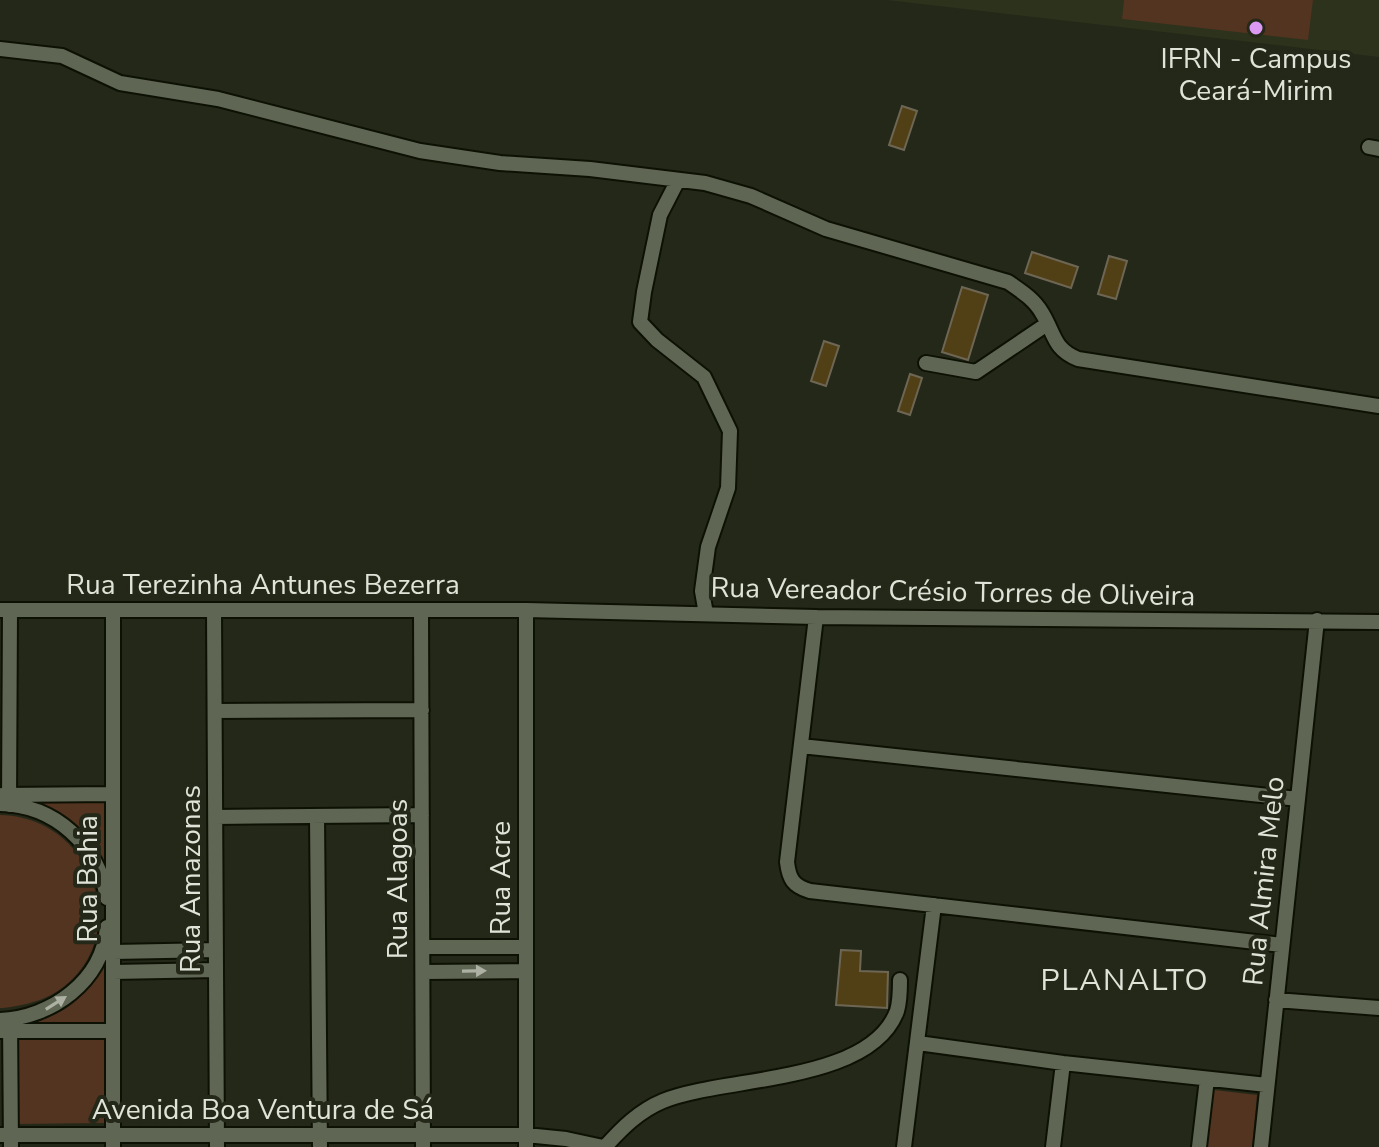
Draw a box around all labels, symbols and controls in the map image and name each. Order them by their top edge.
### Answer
marker: IFRN - Campus Ceará-Mirim [1247,19,1265,37]
place label: IFRN - Campus Ceará-Mirim [1161,40,1351,110]
street label: Rua Terezinha Antunes Bezerra [66,566,460,604]
street label: Rua Vereador Crésio Torres de Oliveira [710,569,1196,615]
street label: Rua Almira Melo [1234,775,1294,988]
street label: Rua Amazonas [172,785,210,973]
street label: Rua Alagoas [379,799,417,959]
street label: Rua Bahia [69,815,107,943]
street label: Rua Acre [482,821,520,935]
district label: PLANALTO [1041,960,1209,1001]
one-way arrow [462,965,487,977]
one-way arrow [45,996,68,1011]
street label: Avenida Boa Ventura de Sá [92,1091,434,1129]

